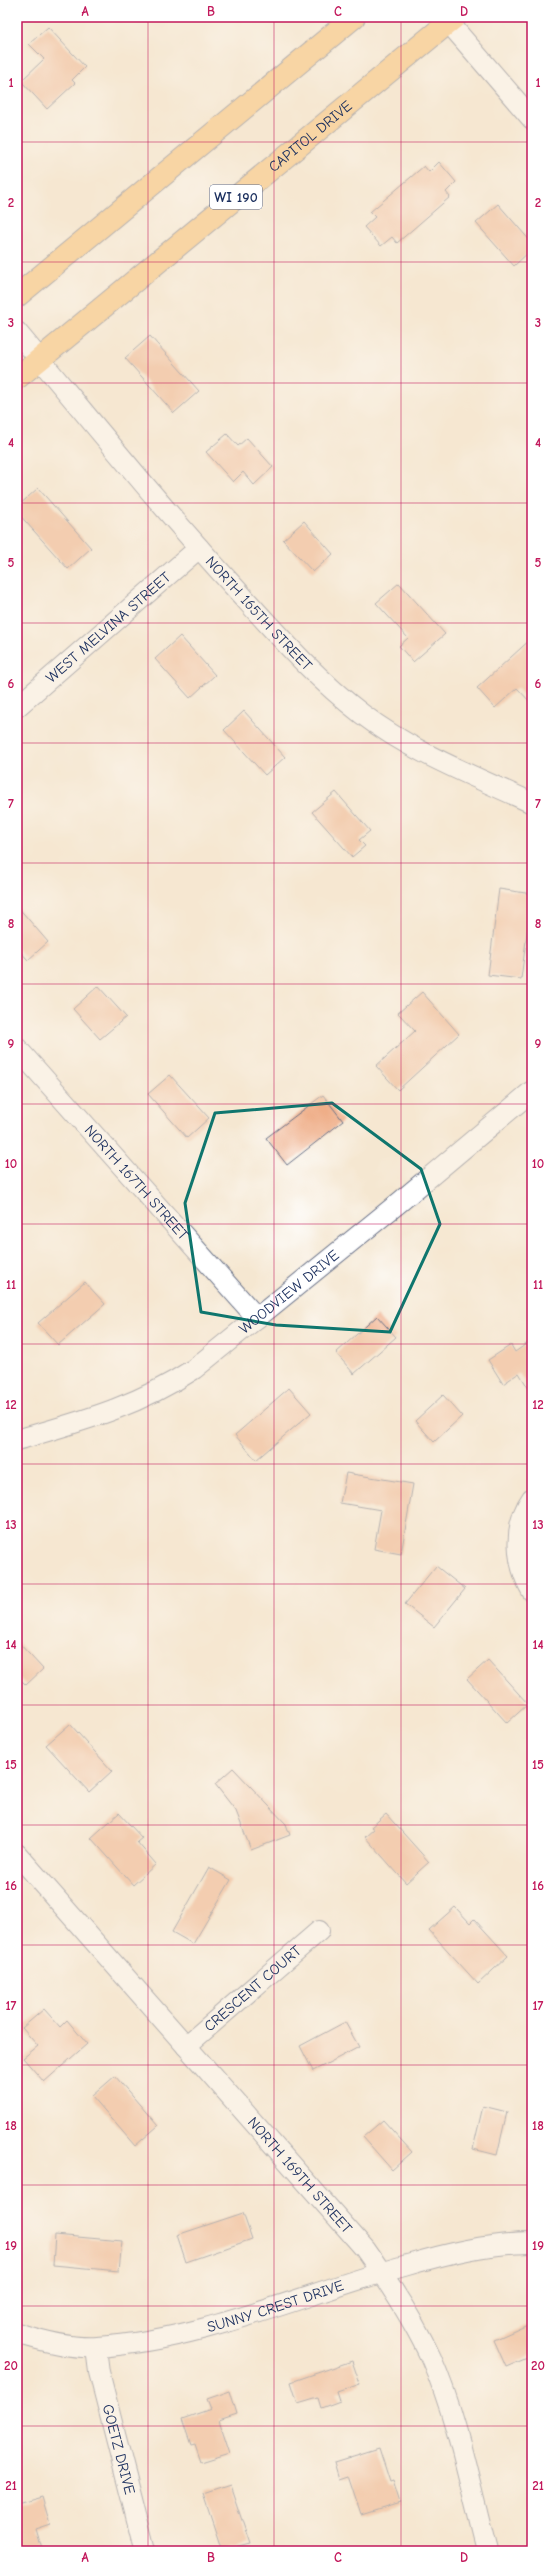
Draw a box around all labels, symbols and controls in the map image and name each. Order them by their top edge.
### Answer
text: A [81,4,89,19]
text: B [207,4,215,19]
text: C [334,4,342,19]
text: D [460,4,468,19]
text: 1 [8,75,14,90]
text: 1 [535,75,541,90]
street label: CAPITOL DRIVE [265,97,356,176]
road number: WI 190 [210,185,262,209]
text: 2 [8,195,14,210]
text: 2 [535,195,541,210]
text: 3 [8,315,14,330]
text: 3 [535,315,541,330]
text: 4 [8,435,14,450]
text: 4 [535,435,541,450]
street label: NORTH 165TH STREET [202,552,316,674]
text: 5 [8,555,15,570]
text: 5 [535,555,542,570]
street label: WEST MELVINA STREET [42,568,174,687]
text: 6 [8,676,15,691]
text: 6 [535,676,542,691]
text: 7 [8,796,14,811]
text: 7 [535,796,541,811]
text: 8 [8,916,14,931]
text: 8 [535,916,541,931]
text: 9 [8,1036,15,1051]
text: 9 [535,1036,542,1051]
street label: NORTH 167TH STREET [81,1121,193,1244]
text: 10 [5,1156,17,1171]
text: 10 [532,1156,544,1171]
street label: WOODVIEW DRIVE [236,1246,343,1338]
text: 11 [6,1277,16,1292]
text: 11 [533,1277,543,1292]
text: 12 [5,1397,17,1412]
text: 12 [532,1397,544,1412]
text: 13 [5,1517,17,1532]
text: 13 [532,1517,544,1532]
text: 14 [5,1637,17,1652]
text: 14 [532,1637,544,1652]
text: 15 [5,1757,17,1772]
text: 15 [532,1757,544,1772]
text: 16 [5,1878,17,1893]
text: 16 [532,1878,544,1893]
street label: CRESCENT COURT [200,1941,305,2035]
text: 17 [6,1998,17,2013]
text: 17 [533,1998,544,2013]
street label: NORTH 169TH STREET [244,2113,356,2237]
text: 18 [5,2118,17,2133]
text: 18 [532,2118,544,2133]
text: 19 [5,2238,17,2253]
text: 19 [532,2238,544,2253]
street label: SUNNY CREST DRIVE [205,2276,346,2336]
text: 20 [4,2358,18,2373]
text: 20 [531,2358,545,2373]
street label: GOETZ DRIVE [99,2402,139,2496]
text: 21 [5,2478,17,2493]
text: 21 [532,2478,544,2493]
text: A [81,2550,89,2565]
text: B [207,2550,215,2565]
text: C [334,2550,342,2565]
text: D [460,2550,468,2565]

